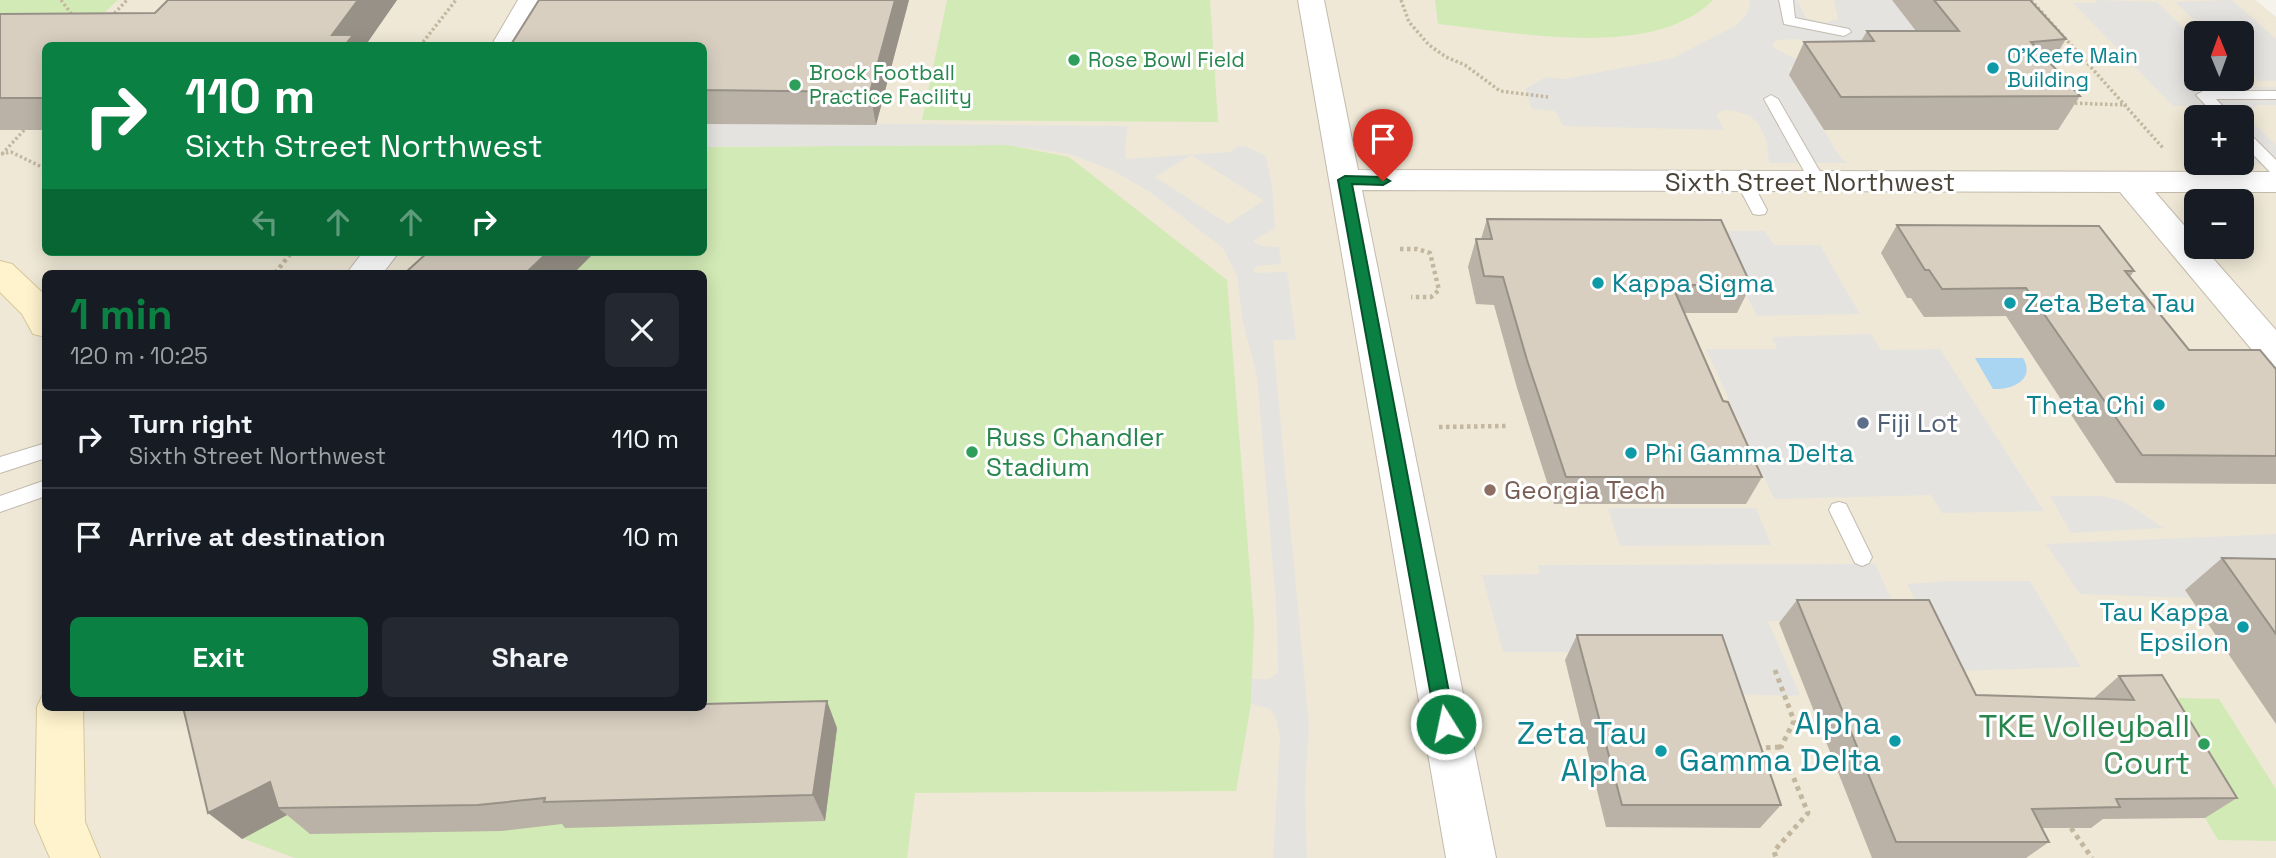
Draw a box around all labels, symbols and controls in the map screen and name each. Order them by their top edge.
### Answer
north arrow [2184,21,2254,91]
map controls [2184,21,2254,259]
place label: O'Keefe Main Building [2007,42,2138,93]
place label: Rose Bowl Field [1088,46,1245,73]
marker: Rose Bowl Field [1066,52,1082,68]
place label: Brock Football Practice Facility [809,59,972,110]
marker: O'Keefe Main Building [1985,60,2001,76]
text: 110 m [185,65,315,127]
icon: right [70,70,161,161]
marker: Brock Football Practice Facility [787,77,803,93]
button: + [2184,105,2254,175]
pin [1353,109,1413,181]
icon: arrive [1364,120,1402,158]
text: Sixth Street Northwest [185,126,543,166]
street label: Sixth Street Northwest [1665,165,1955,199]
button: − [2184,189,2254,259]
icon: left [246,203,284,241]
icon: ahead [319,203,357,241]
icon: ahead [392,203,430,241]
icon: right [465,203,503,241]
place label: Kappa Sigma [1612,266,1774,300]
marker: Kappa Sigma [1590,275,1606,291]
place label: Zeta Beta Tau [2024,286,2195,320]
text: 1 min [70,288,173,341]
button: close [605,293,679,367]
marker: Zeta Beta Tau [2002,295,2018,311]
text: 120 m · 10:25 [70,341,208,371]
place label: Theta Chi [2026,388,2145,422]
marker: Theta Chi [2151,397,2167,413]
place label: Fiji Lot [1877,406,1959,440]
text: Turn right [129,407,253,441]
marker: Fiji Lot [1855,415,1871,431]
icon: right [70,420,108,458]
place label: Russ Chandler Stadium [986,420,1164,484]
text: 110 m [612,422,679,456]
place label: Phi Gamma Delta [1645,436,1854,470]
text: Sixth Street Northwest [129,441,386,471]
marker: Russ Chandler Stadium [964,444,980,460]
marker: Phi Gamma Delta [1623,445,1639,461]
place label: Georgia Tech [1504,473,1666,507]
marker: Georgia Tech [1482,482,1498,498]
icon: arrive [70,518,108,556]
text: Arrive at destination [129,520,386,554]
text: 10 m [622,520,679,554]
place label: Tau Kappa Epsilon [2100,595,2229,659]
button: Exit [70,617,368,697]
button: Share [382,617,679,697]
marker: Tau Kappa Epsilon [2235,619,2251,635]
position arrow [1409,687,1483,761]
place label: Alpha Gamma Delta [1679,703,1881,780]
place label: TKE Volleyball Court [1979,706,2190,783]
place label: Zeta Tau Alpha [1517,713,1647,790]
marker: Alpha Gamma Delta [1887,733,1903,749]
marker: TKE Volleyball Court [2196,736,2212,752]
marker: Zeta Tau Alpha [1653,743,1669,759]

